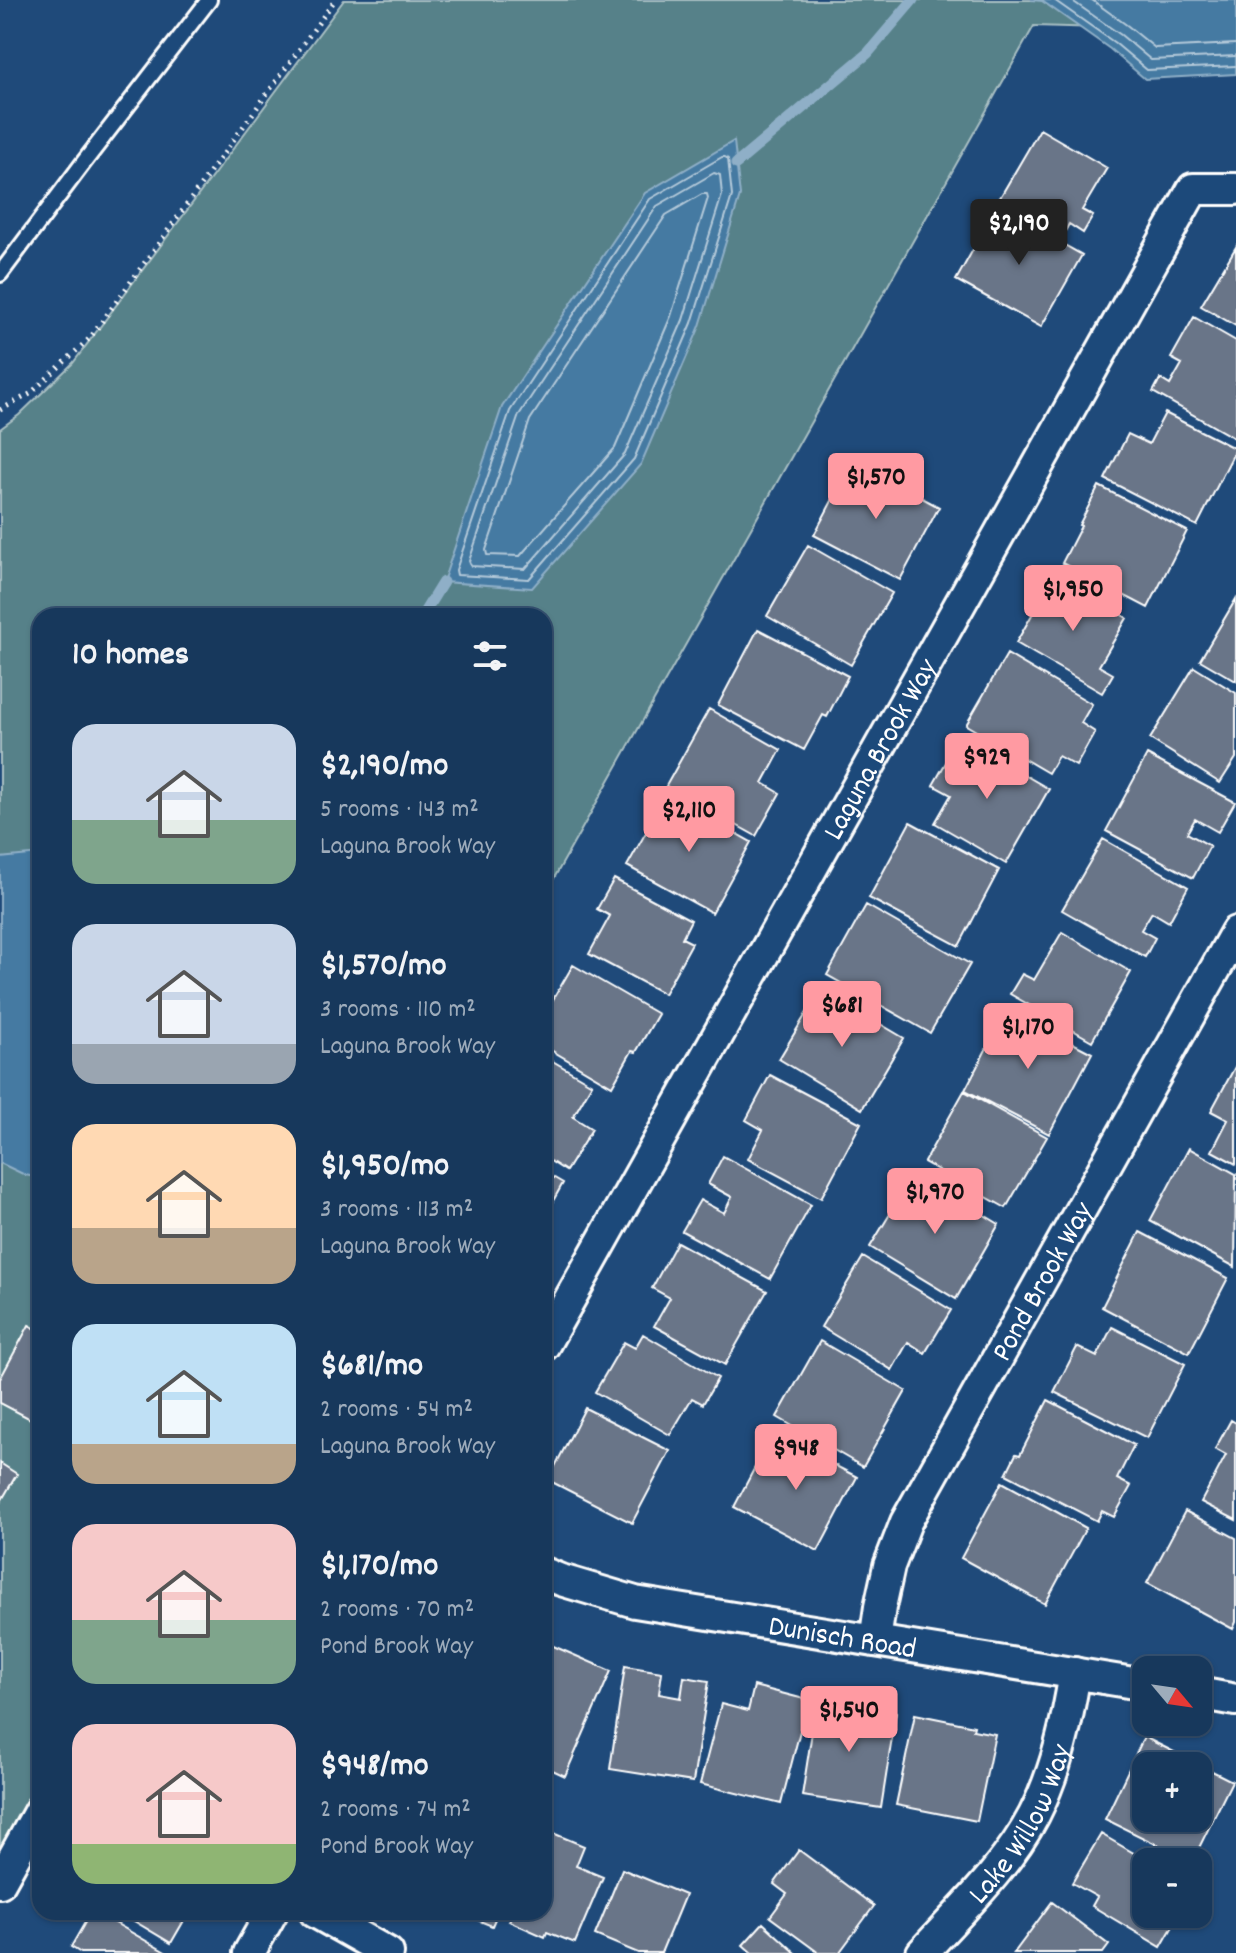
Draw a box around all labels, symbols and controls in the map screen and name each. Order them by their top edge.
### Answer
pin: $2,190 [954,199,1084,267]
text: $2,190 [988,206,1050,243]
pin: $1,570 [811,453,941,521]
text: $1,570 [846,460,906,497]
pin: $1,950 [1008,565,1138,633]
text: $1,950 [1042,572,1104,609]
text: 10 homes [72,632,189,681]
icon: filters [468,634,512,678]
street label: Laguna Brook Way [815,651,951,849]
pin: $929 [940,733,1034,801]
text: $929 [963,740,1011,777]
text: $2,190/mo [320,743,448,792]
icon: home [136,756,232,852]
pin: $2,110 [624,786,754,854]
text: 5 rooms · 143 m² [320,792,479,829]
text: $2,110 [661,793,717,830]
text: Laguna Brook Way [320,829,495,866]
text: $1,570/mo [320,943,447,992]
icon: home [136,956,232,1052]
pin: $681 [795,981,889,1049]
text: $681 [821,988,863,1025]
text: 3 rooms · 110 m² [320,992,476,1029]
pin: $1,170 [963,1003,1093,1071]
text: $1,170 [1001,1010,1055,1047]
text: Laguna Brook Way [320,1029,495,1066]
text: $1,950/mo [320,1143,449,1192]
icon: home [136,1156,232,1252]
pin: $1,970 [870,1168,1000,1236]
text: $1,970 [905,1175,965,1212]
text: 3 rooms · 113 m² [320,1192,473,1229]
street label: Pond Brook Way [983,1195,1107,1370]
text: Laguna Brook Way [320,1229,495,1266]
text: $681/mo [320,1343,423,1392]
icon: home [136,1356,232,1452]
text: 2 rooms · 54 m² [320,1392,473,1429]
pin: $948 [749,1424,843,1492]
text: Laguna Brook Way [320,1429,495,1466]
text: $948 [773,1431,819,1468]
text: $1,170/mo [320,1543,438,1592]
icon: home [136,1556,232,1652]
text: 2 rooms · 70 m² [320,1592,474,1629]
street label: Dunisch Road [765,1607,919,1673]
text: Pond Brook Way [320,1629,473,1666]
north arrow [1132,1656,1212,1736]
map controls [1132,1656,1212,1928]
pin: $1,540 [784,1686,914,1754]
text: $1,540 [819,1693,879,1730]
street label: Lake Willow Way [960,1739,1086,1916]
text: $948/mo [320,1743,429,1792]
button: + [1132,1752,1212,1832]
icon: home [136,1756,232,1852]
text: 2 rooms · 74 m² [320,1792,471,1829]
text: Pond Brook Way [320,1829,473,1866]
button: − [1132,1848,1212,1928]

